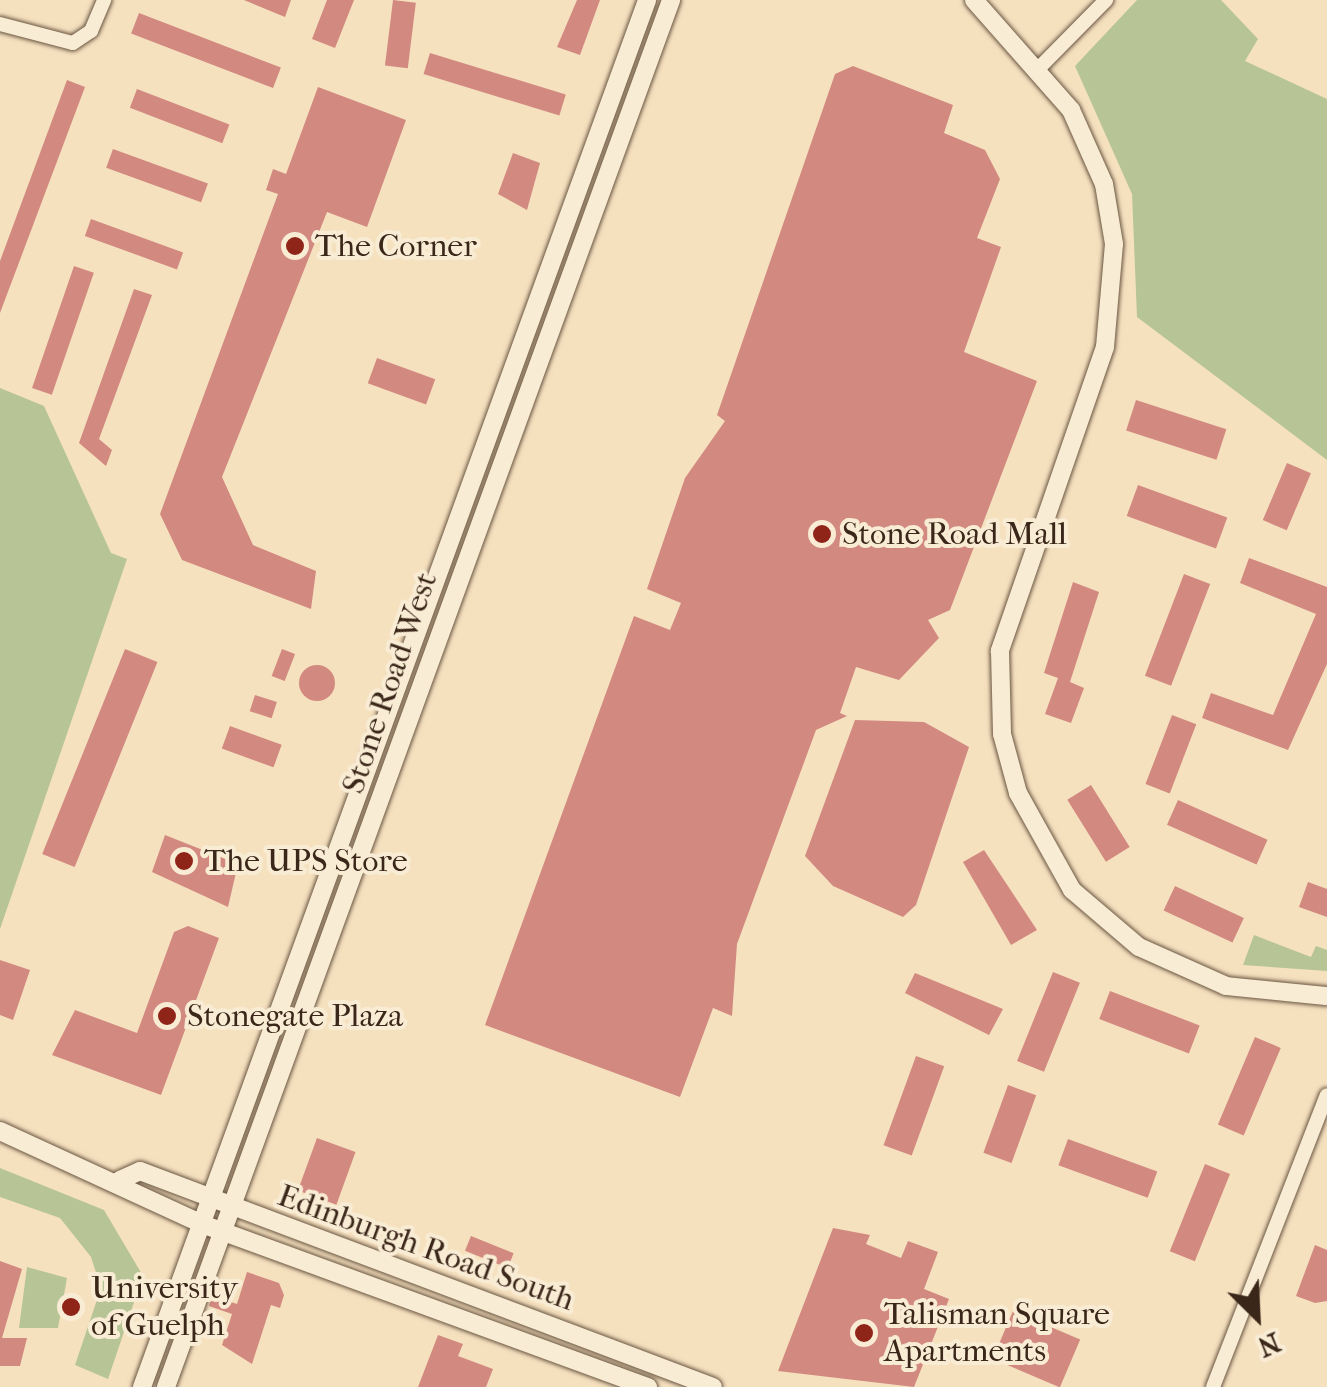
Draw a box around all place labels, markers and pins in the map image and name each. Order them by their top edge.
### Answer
place label: The Corner [315,227,477,265]
marker: The Corner [284,235,306,257]
place label: Stone Road Mall [842,515,1067,553]
marker: Stone Road Mall [811,523,833,545]
place label: The UPS Store [204,842,408,880]
marker: The UPS Store [173,850,195,872]
place label: Stonegate Plaza [187,997,403,1035]
marker: Stonegate Plaza [156,1005,178,1027]
place label: University of Guelph [91,1270,238,1345]
marker: University of Guelph [60,1296,82,1318]
place label: Talisman Square Apartments [884,1296,1110,1371]
marker: Talisman Square Apartments [853,1322,875,1344]

